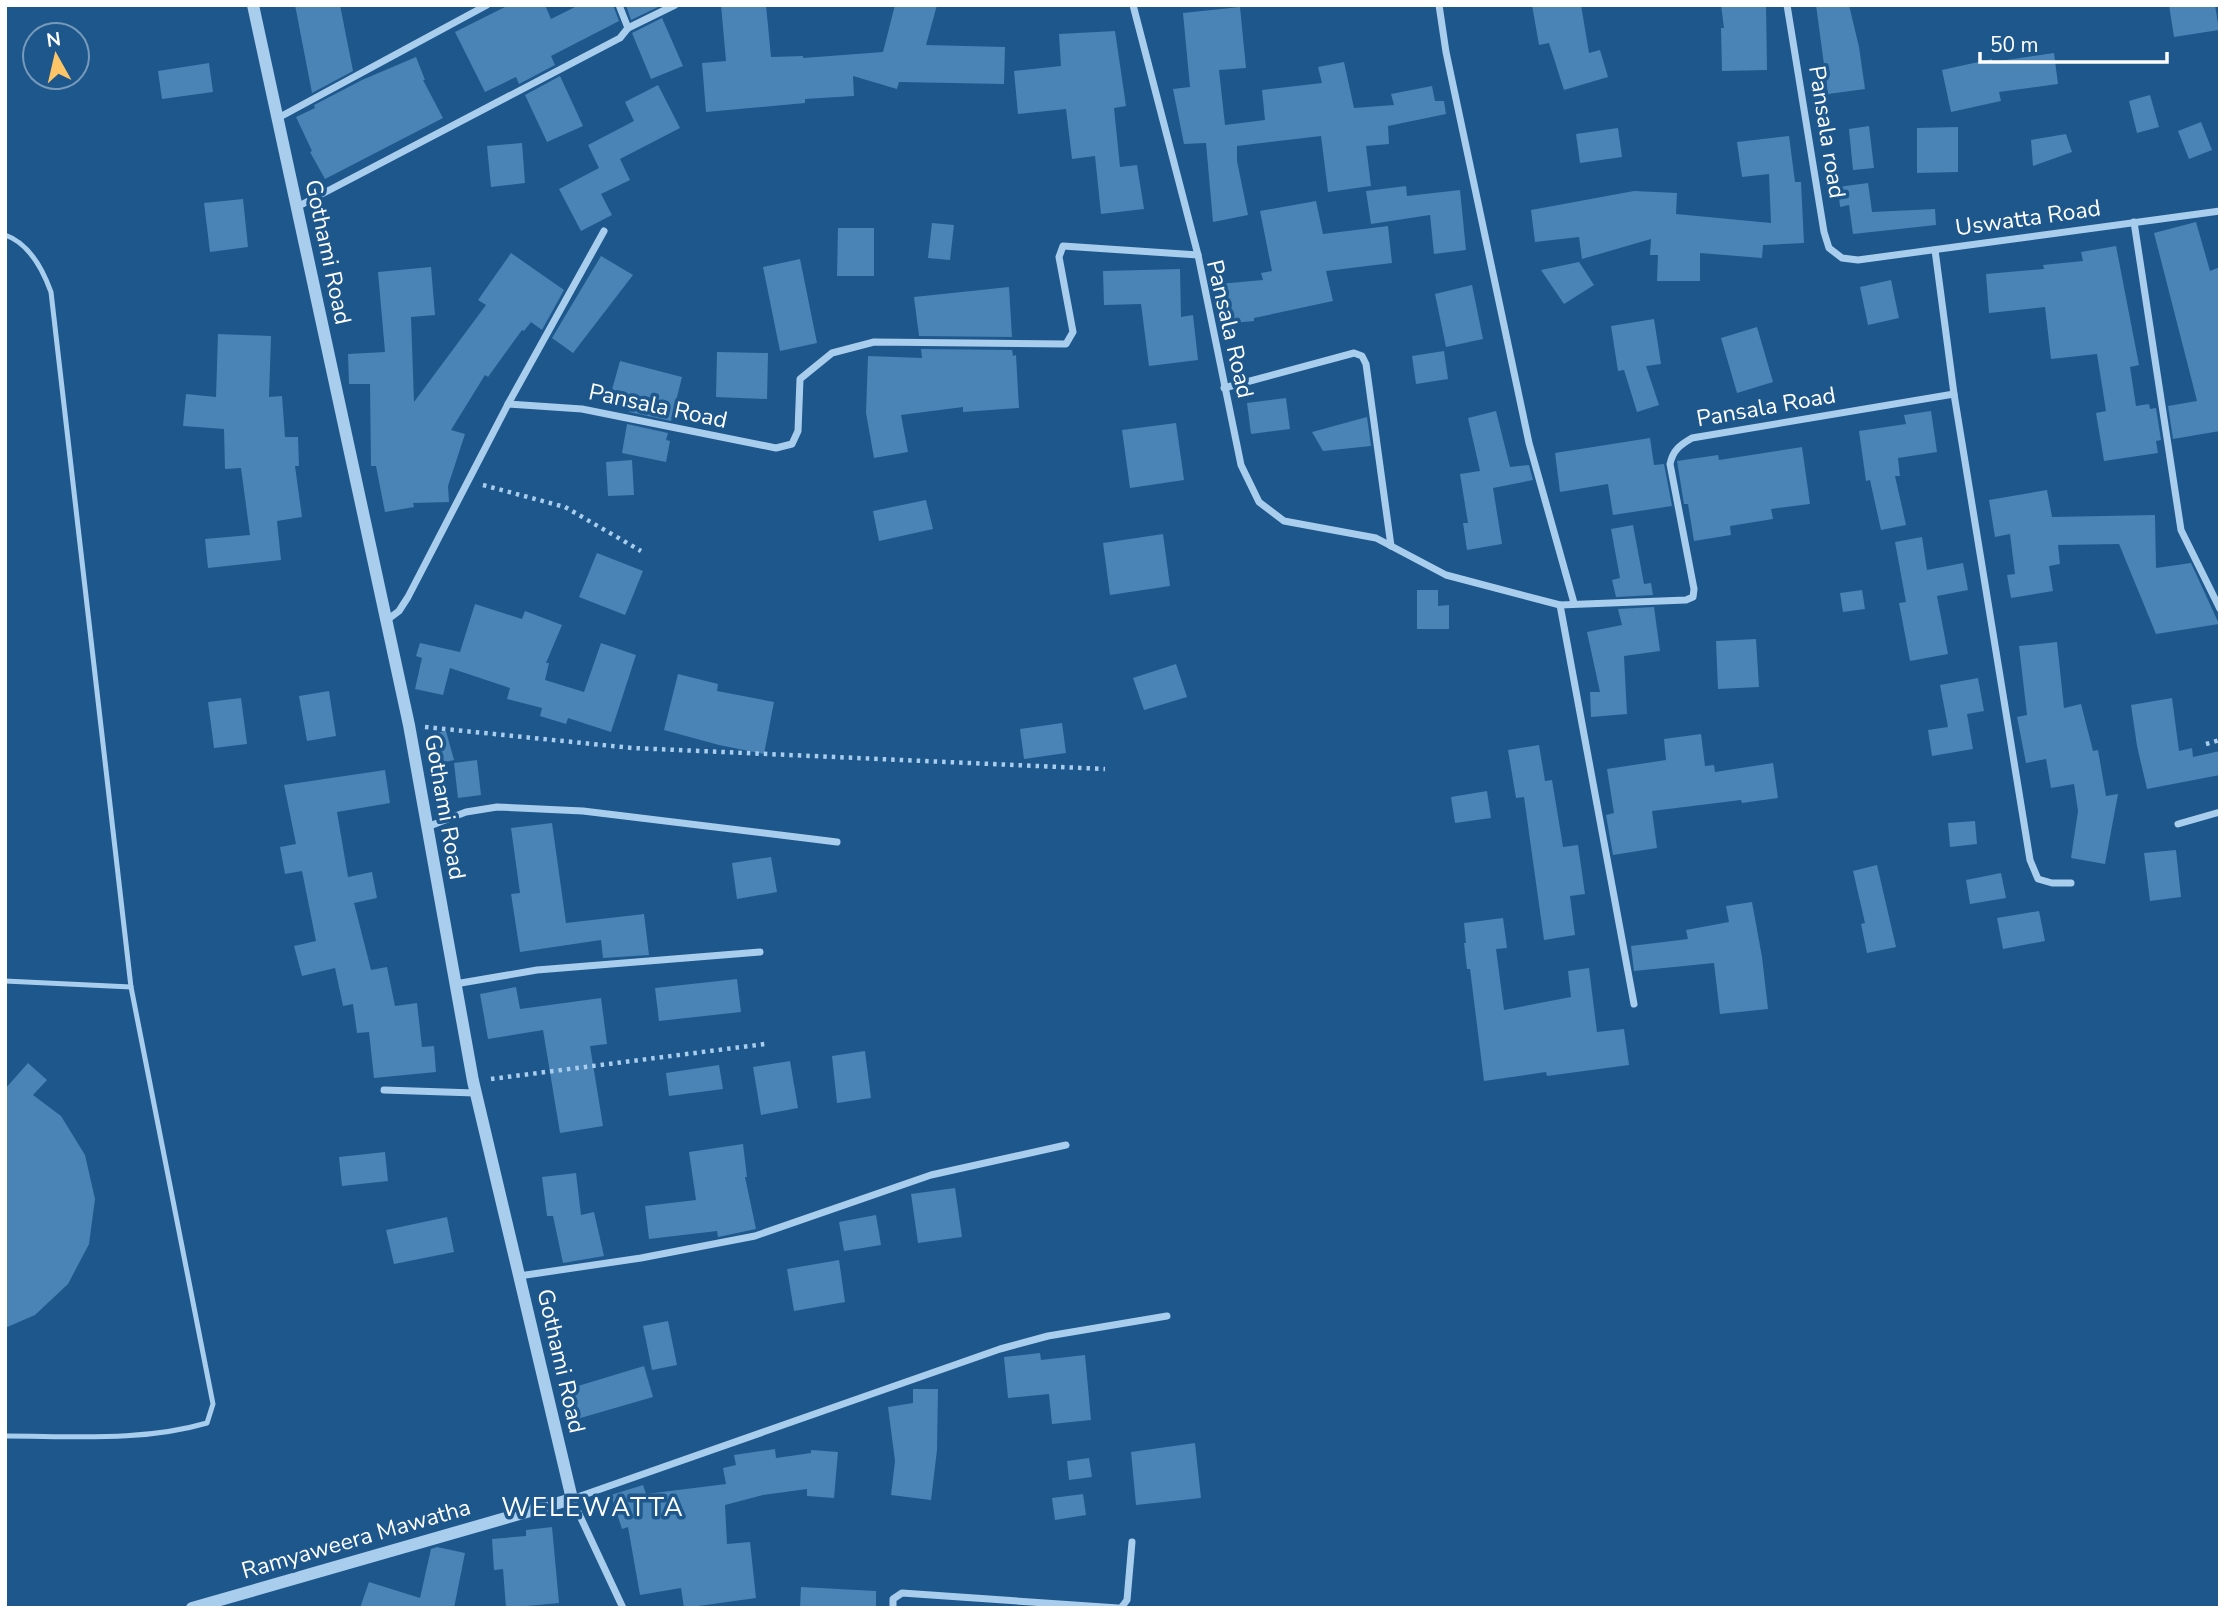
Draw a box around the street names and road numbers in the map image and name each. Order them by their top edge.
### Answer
street label: Pansala road [1801,63,1853,201]
street label: Gothami Road [298,177,358,327]
street label: Uswatta Road [1953,192,2103,244]
street label: Pansala Road [1199,257,1261,401]
street label: Pansala Road [586,376,730,436]
street label: Pansala Road [1694,379,1838,435]
street label: Gothami Road [417,732,473,882]
street label: Gothami Road [529,1286,593,1436]
street label: Ramyaweera Mawatha [238,1491,474,1587]

